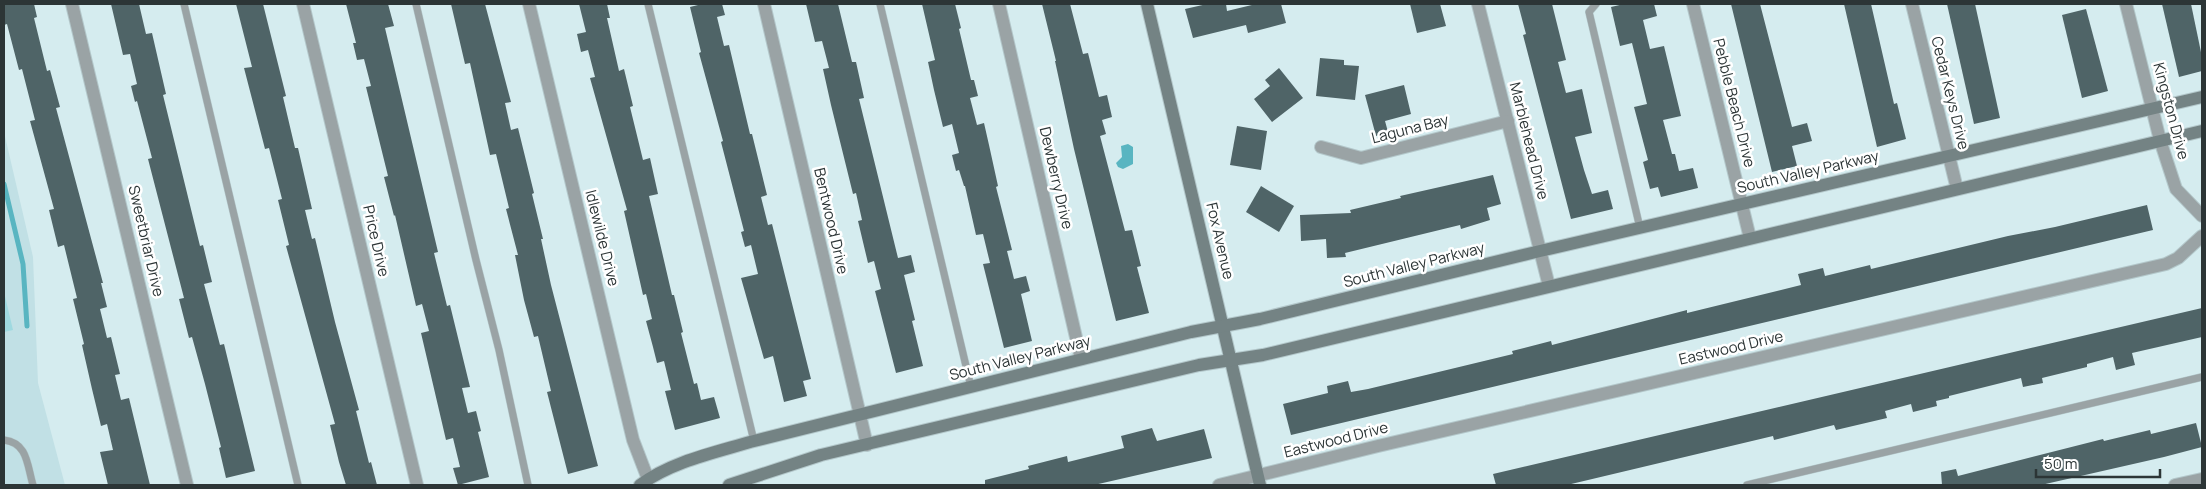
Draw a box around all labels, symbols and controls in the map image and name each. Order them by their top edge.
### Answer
street label: Cedar Keys Drive [1926,34,1975,152]
street label: Pebble Beach Drive [1708,36,1761,170]
street label: Kingston Drive [2148,60,2195,162]
street label: Marblehead Drive [1505,80,1554,202]
street label: Laguna Bay [1369,109,1451,148]
street label: Dewberry Drive [1035,125,1079,231]
street label: South Valley Parkway [1735,145,1881,198]
street label: Bentwood Drive [809,166,854,276]
street label: Sweetbriar Drive [123,183,170,299]
street label: Idlewilde Drive [580,187,625,288]
street label: Fox Avenue [1201,200,1240,282]
street label: Price Drive [358,203,395,279]
street label: South Valley Parkway [1341,237,1487,292]
street label: Eastwood Drive [1677,325,1785,370]
street label: South Valley Parkway [947,330,1093,385]
street label: Eastwood Drive [1282,416,1390,463]
scale bar [2036,446,2160,478]
text: 50 m [2044,453,2078,474]

